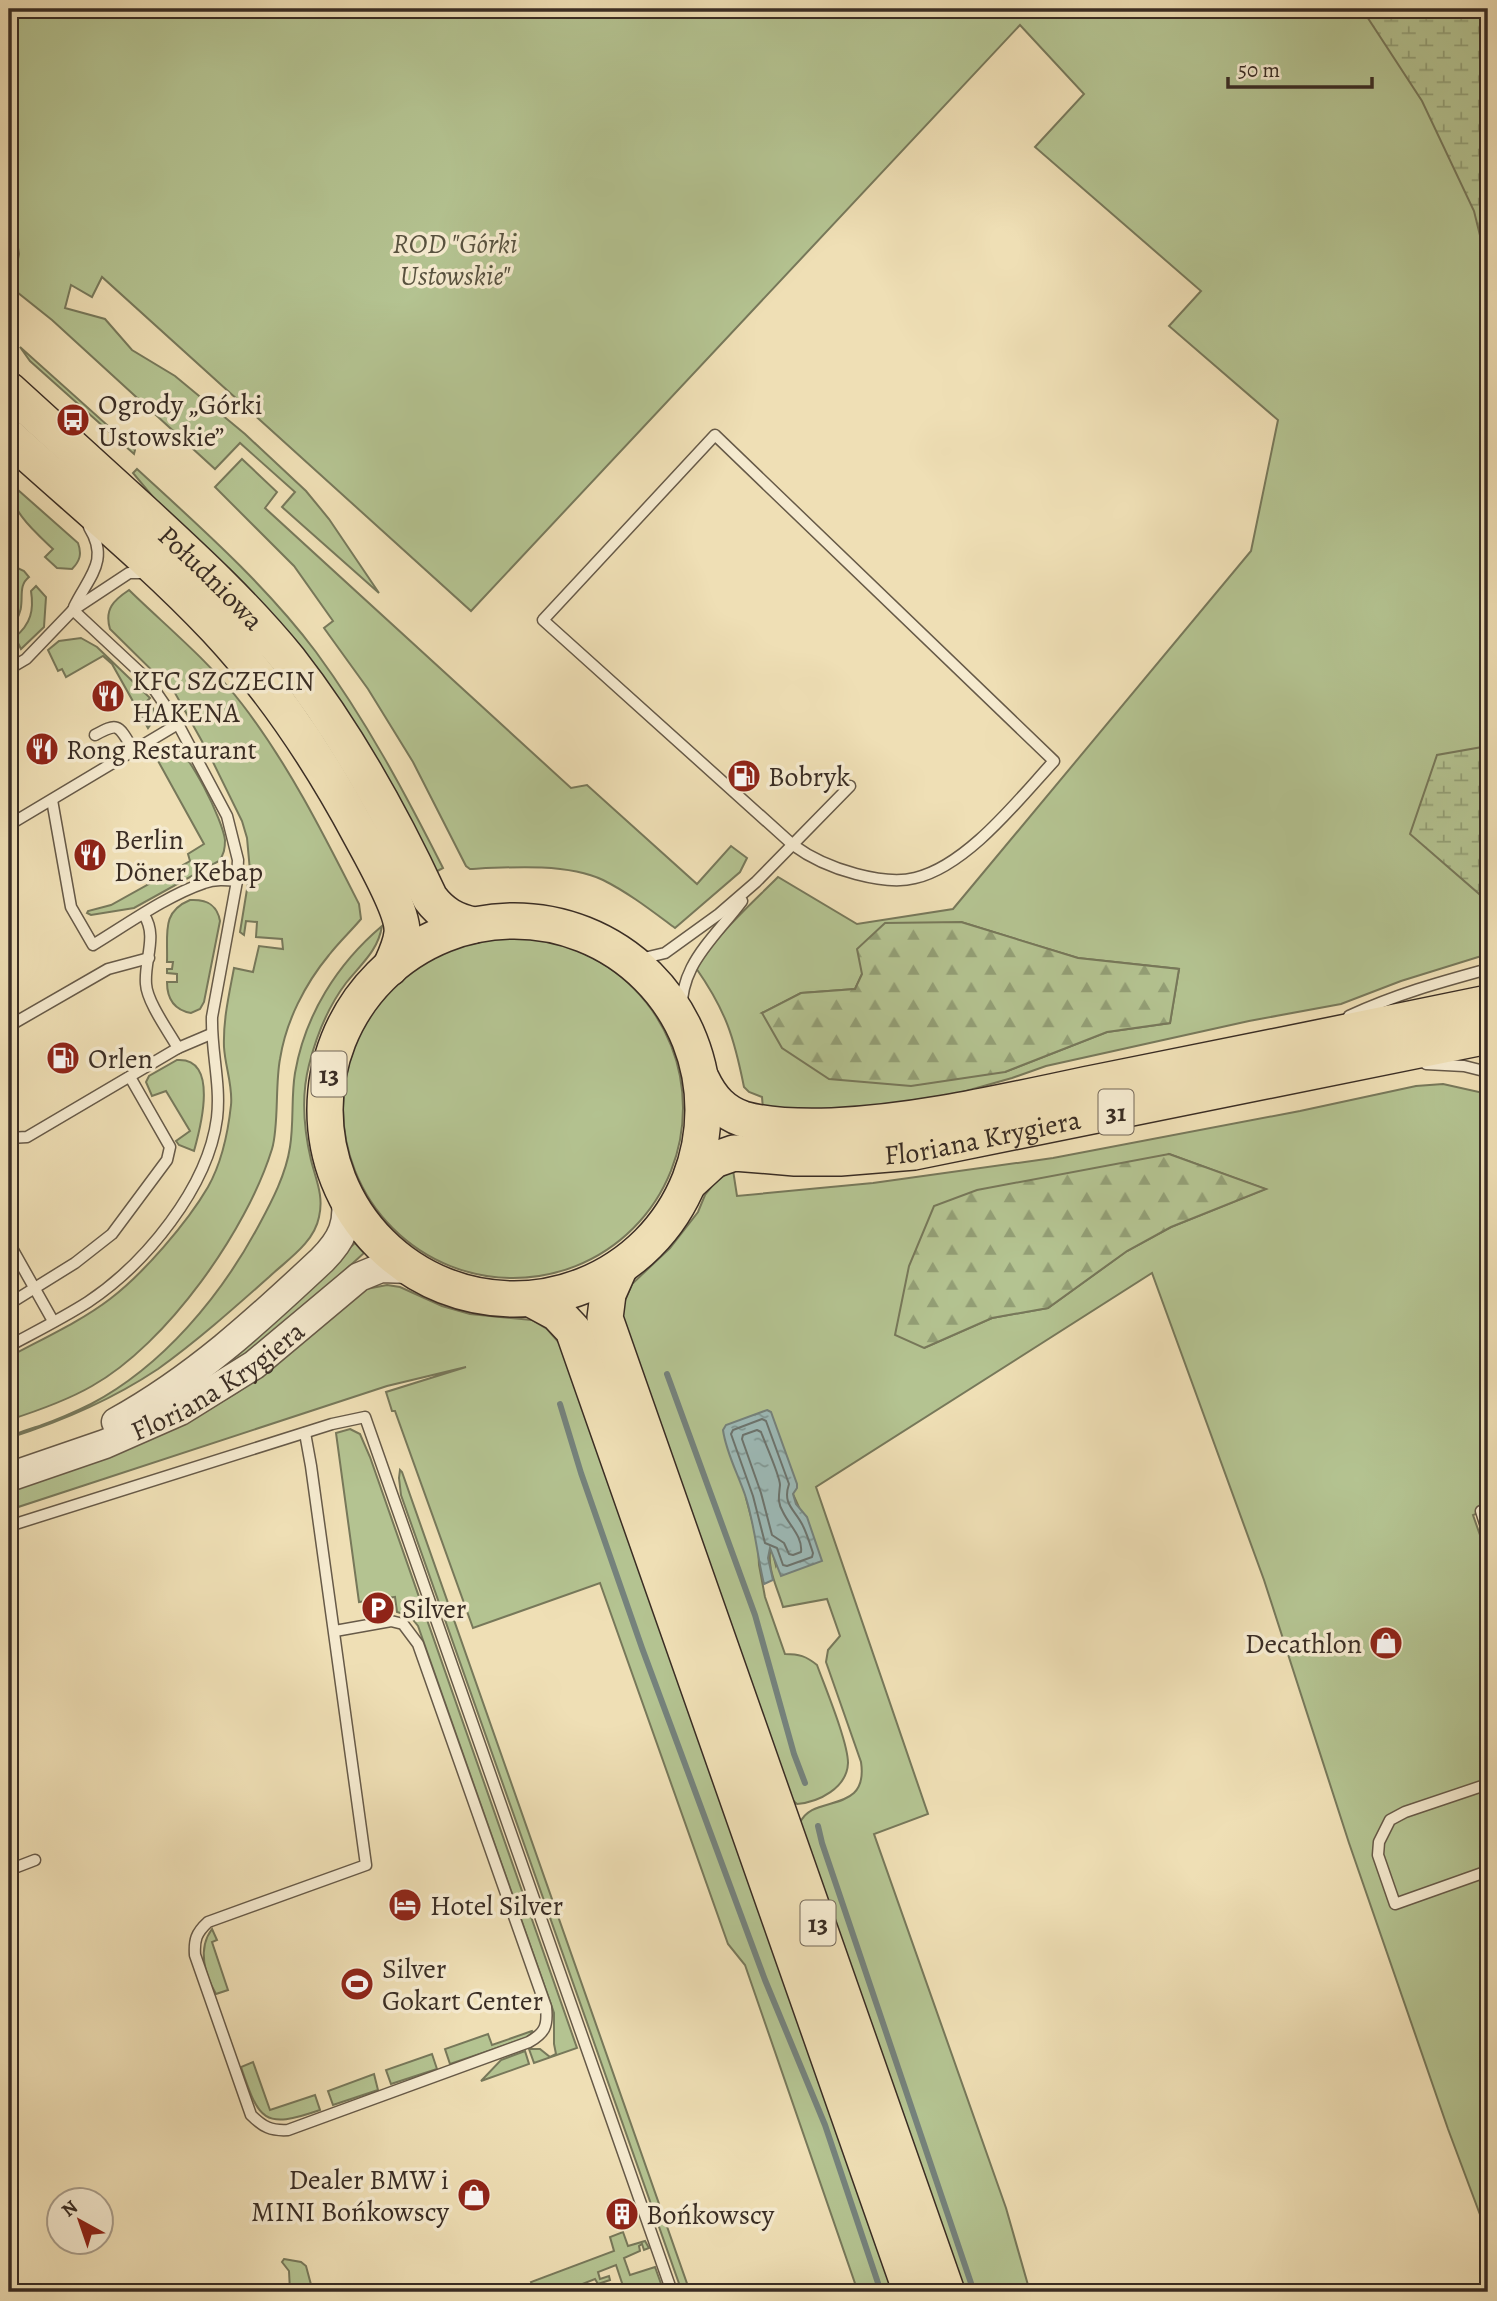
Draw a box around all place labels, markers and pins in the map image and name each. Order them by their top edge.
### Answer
place label: Ogrody „Górki Ustowskie” [98,386,263,456]
bus stop icon: Ogrody „Górki Ustowskie” [54,401,92,439]
place label: KFC SZCZECIN HAKENA [132,662,315,732]
restaurant icon: KFC SZCZECIN HAKENA [89,677,127,715]
restaurant icon: Rong Restaurant [23,730,61,768]
place label: Rong Restaurant [66,731,257,769]
fuel station icon: Bobryk [725,757,763,795]
place label: Bobryk [768,758,850,796]
place label: Berlin Döner Kebap [114,821,263,891]
restaurant icon: Berlin Döner Kebap [71,836,109,874]
fuel station icon: Orlen [44,1039,82,1077]
place label: Orlen [88,1040,153,1078]
parking icon: Silver [359,1589,397,1627]
place label: Silver [402,1590,467,1628]
shop icon: Decathlon [1367,1624,1405,1662]
place label: Decathlon [1245,1625,1362,1663]
hotel icon: Hotel Silver [386,1886,424,1924]
place label: Hotel Silver [430,1887,564,1925]
place label: Silver Gokart Center [382,1950,544,2020]
sports icon: Silver Gokart Center [338,1965,376,2003]
place label: Dealer BMW i MINI Bońkowscy [251,2161,450,2231]
shop icon: Dealer BMW i MINI Bońkowscy [455,2176,493,2214]
building icon: Bońkowscy [603,2195,641,2233]
place label: Bońkowscy [646,2196,775,2234]

